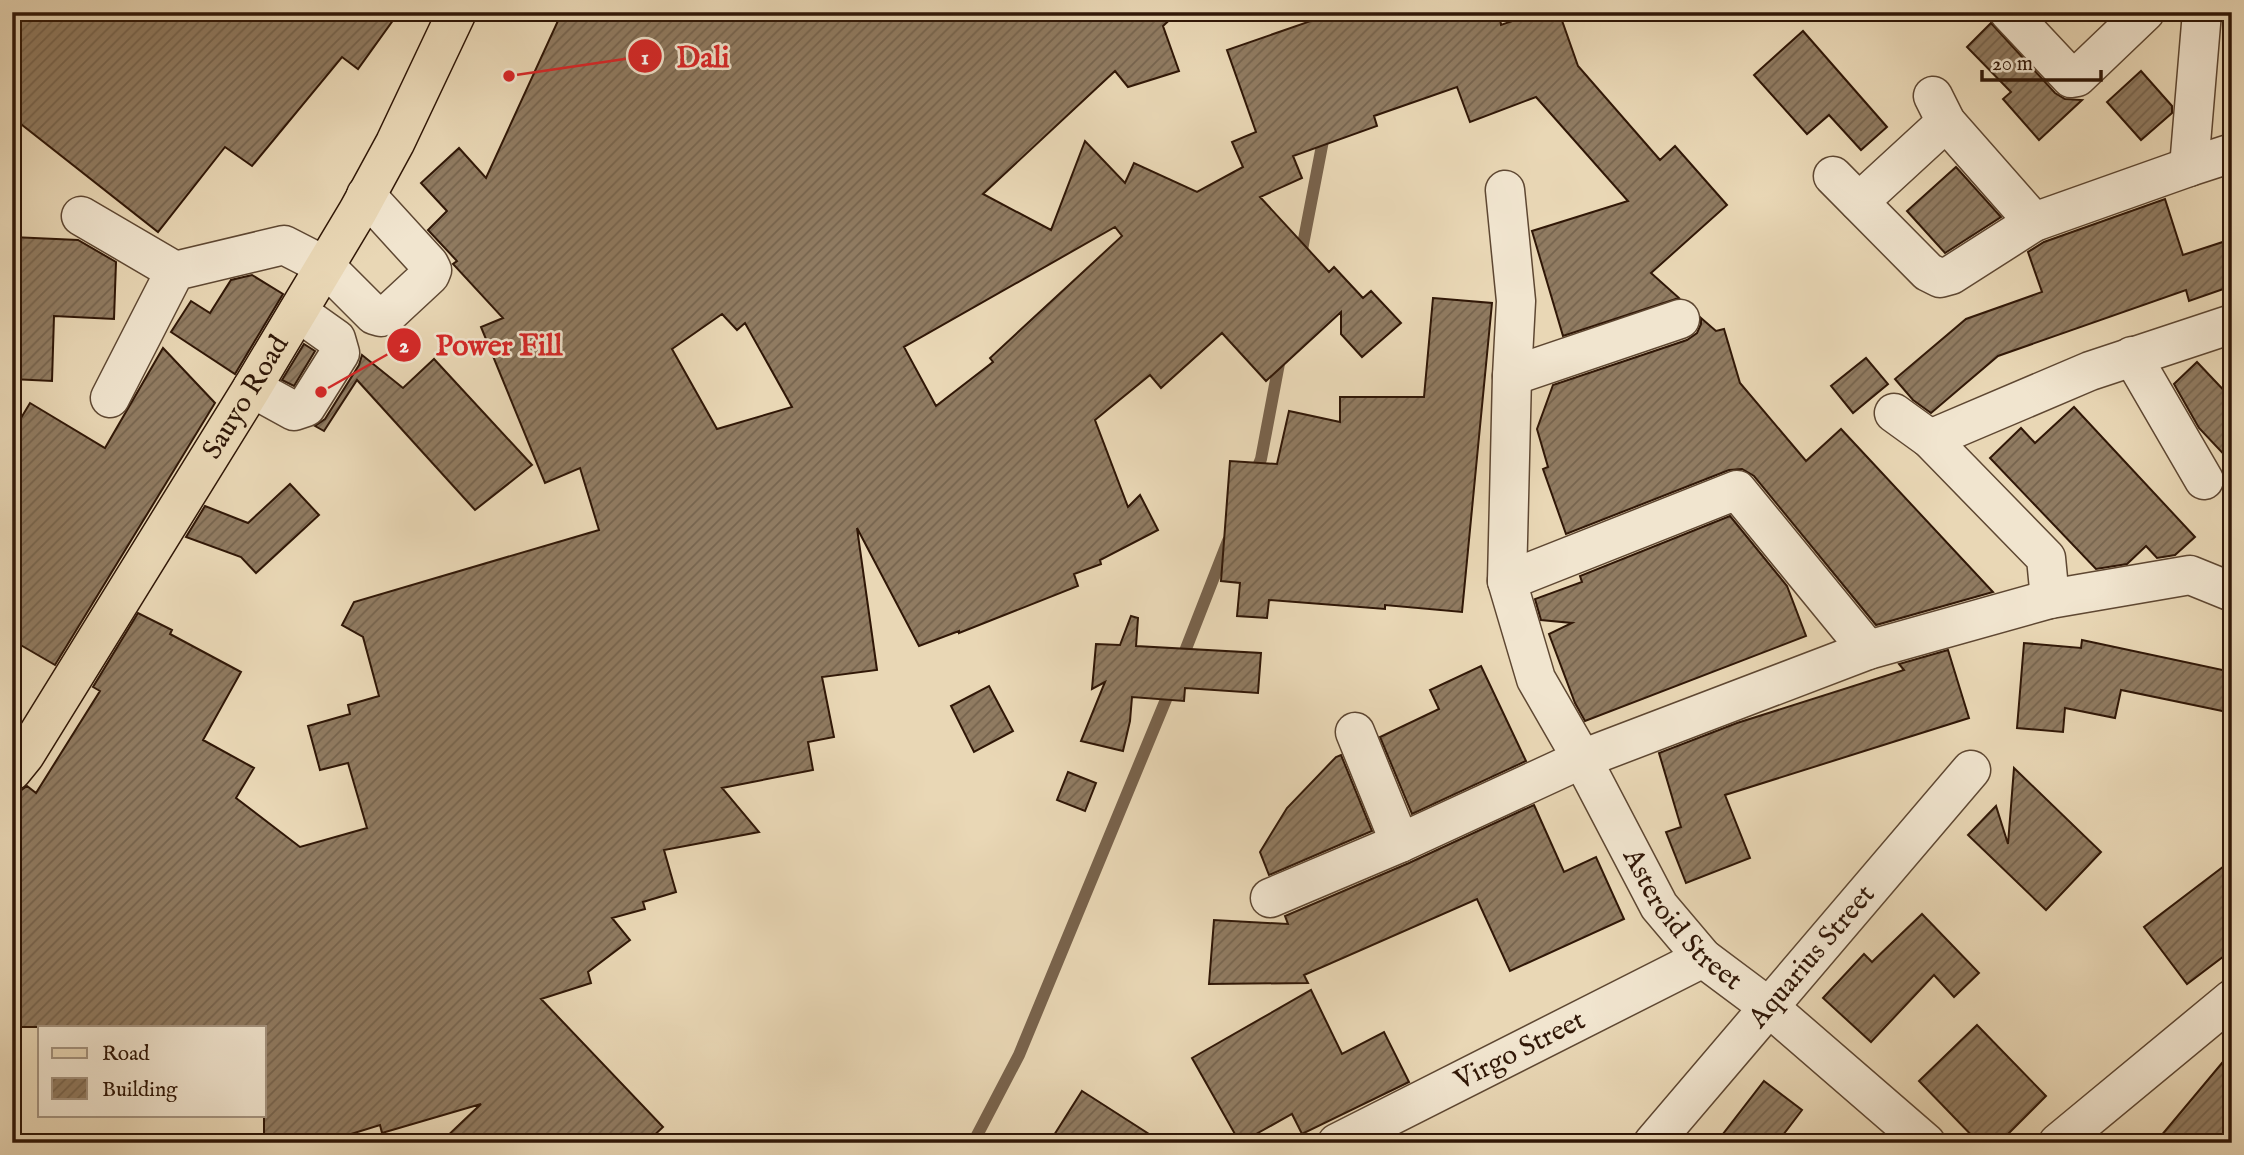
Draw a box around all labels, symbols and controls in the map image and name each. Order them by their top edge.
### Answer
callout: Dali [627,31,743,82]
scale bar [1982,38,2100,82]
text: Dali [676,40,730,78]
text: 1 [641,45,649,72]
text: 20 m [1992,51,2033,78]
callout: Power Fill [387,319,577,370]
text: Power Fill [435,328,563,366]
street label: Sauyo Road [195,329,297,466]
text: 2 [399,333,409,360]
street label: Asteroid Street [1614,842,1749,999]
street label: Aquarius Street [1741,878,1883,1036]
street label: Virgo Street [1448,1003,1592,1099]
legend [38,1026,266,1116]
text: Road [102,1041,150,1068]
text: Building [102,1077,178,1104]

